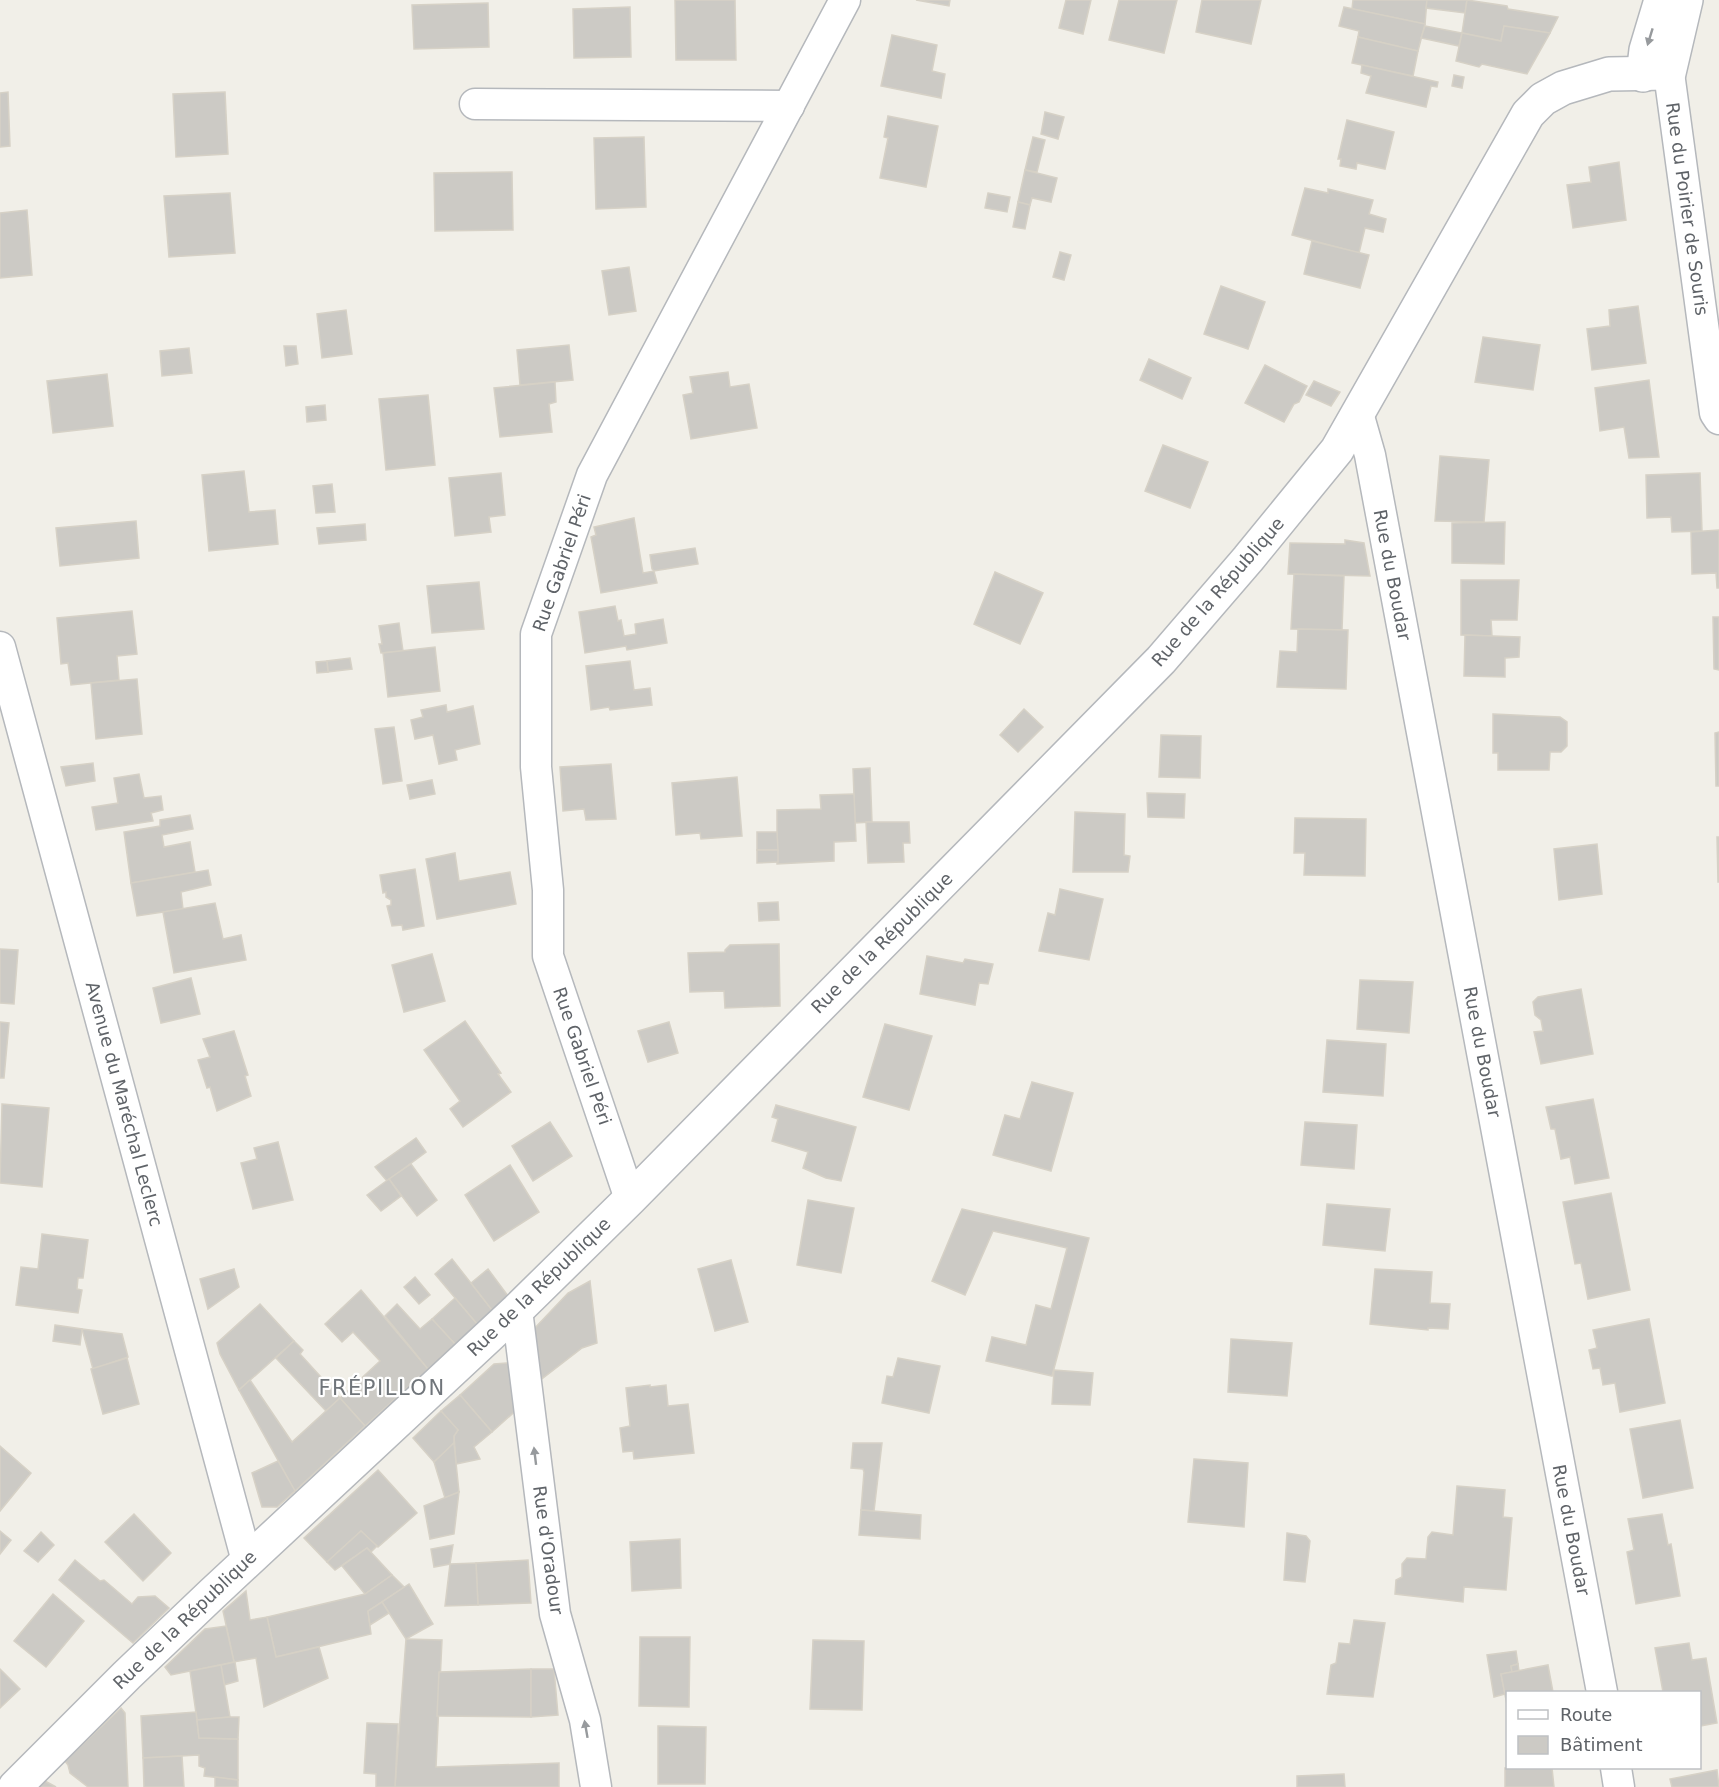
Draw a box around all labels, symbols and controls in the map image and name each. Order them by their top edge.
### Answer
one-way arrow [1645,28,1654,46]
street label: Rue du Poirier de Souris [1662,101,1713,317]
street label: Rue Gabriel Péri [528,491,595,634]
street label: Rue du Boudar [1369,508,1416,643]
street label: Rue de la République [1147,513,1288,671]
street label: Rue de la République [807,868,957,1018]
street label: Avenue du Maréchal Leclerc [82,979,167,1229]
street label: Rue Gabriel Péri [549,984,616,1127]
street label: Rue du Boudar [1459,985,1506,1120]
street label: Rue de la République [463,1213,615,1360]
district label: FRÉPILLON [318,1375,446,1400]
one-way arrow [530,1446,540,1465]
street label: Rue du Boudar [1548,1463,1595,1598]
street label: Rue d'Oradour [529,1484,568,1616]
street label: Rue de la République [109,1546,261,1693]
legend [1506,1691,1701,1769]
text: Route [1560,1704,1612,1725]
one-way arrow [581,1720,590,1739]
text: Bâtiment [1560,1734,1643,1755]

